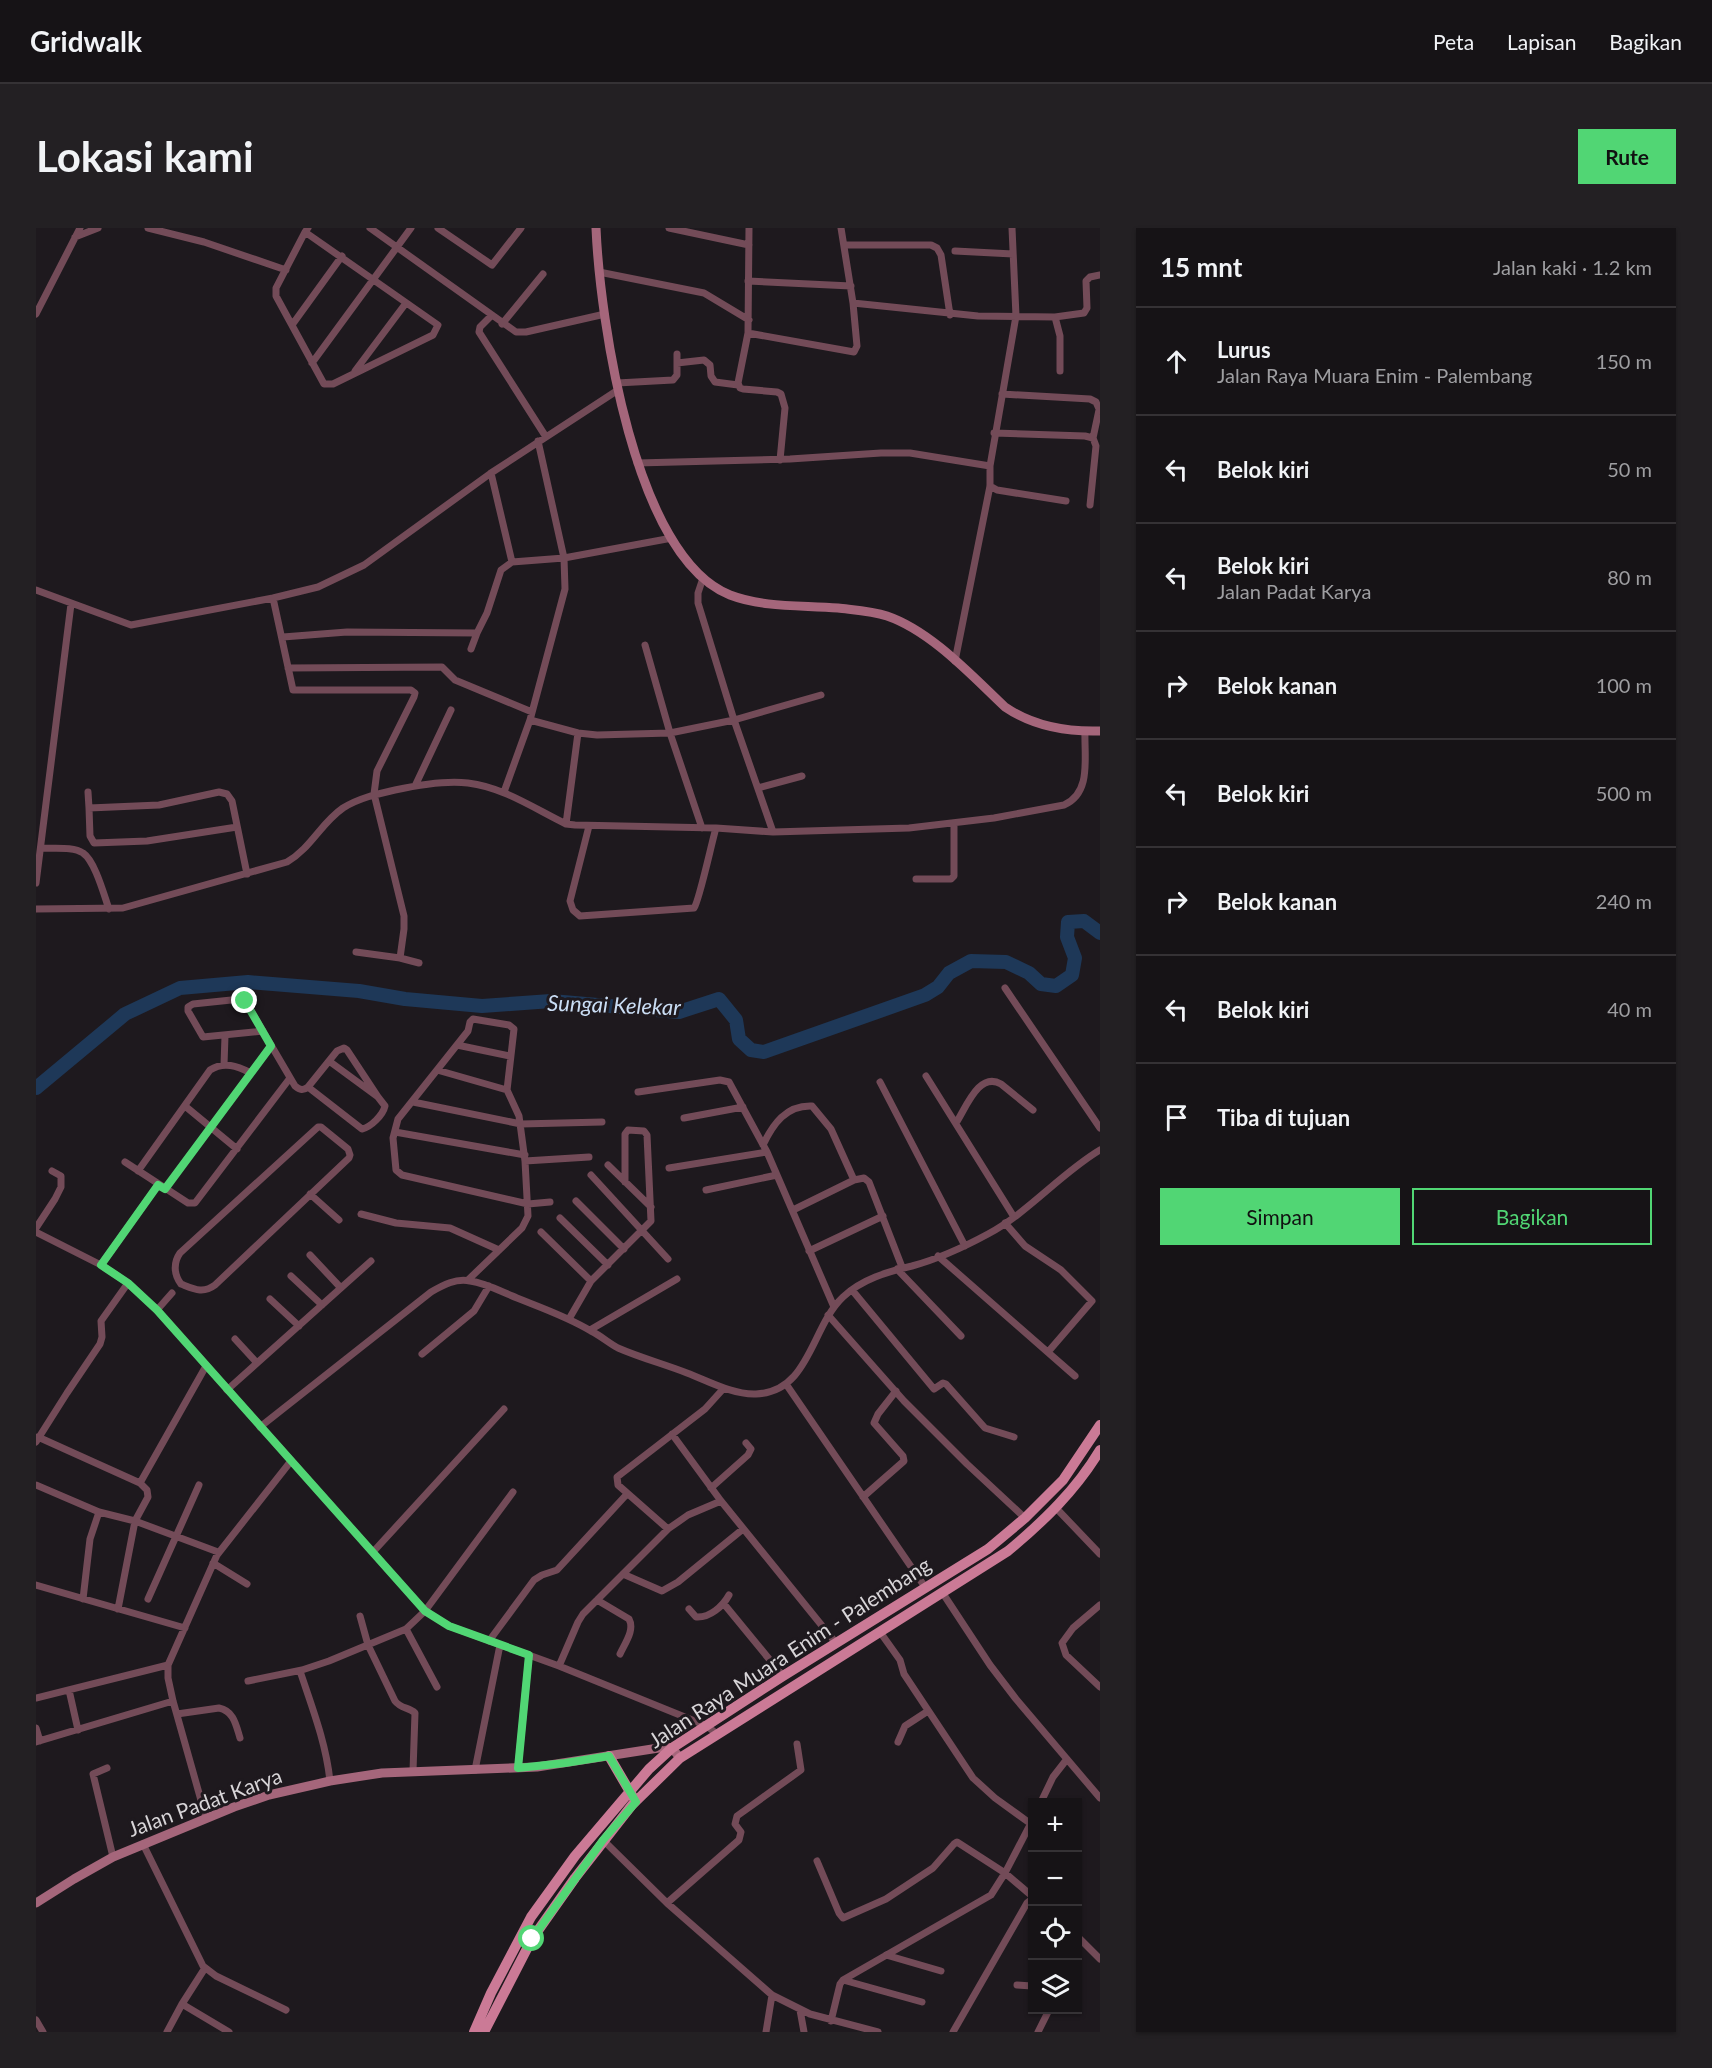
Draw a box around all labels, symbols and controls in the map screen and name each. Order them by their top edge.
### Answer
text: Gridwalk [30,24,142,58]
text: Peta [1433,29,1474,54]
text: Lapisan [1507,29,1576,54]
text: Bagikan [1609,29,1682,54]
button: Rute [1578,129,1676,184]
text: Lokasi kami [36,131,254,181]
text: 15 mnt [1160,251,1242,283]
text: Jalan kaki · 1.2 km [1493,255,1652,279]
text: Lurus [1217,336,1271,363]
icon: ahead [1160,345,1193,378]
text: 150 m [1596,349,1652,373]
text: Jalan Raya Muara Enim - Palembang [1217,363,1532,387]
icon: left [1160,453,1193,486]
text: Belok kiri [1217,456,1309,483]
text: 50 m [1607,457,1652,481]
text: Belok kiri [1217,552,1309,579]
icon: left [1160,561,1193,594]
text: 80 m [1607,565,1652,589]
text: Jalan Padat Karya [1217,579,1371,603]
icon: right [1160,669,1193,702]
text: Belok kanan [1217,672,1337,699]
text: 100 m [1596,673,1652,697]
icon: left [1160,777,1193,810]
text: Belok kiri [1217,780,1309,807]
text: 500 m [1596,781,1652,805]
icon: right [1160,885,1193,918]
text: Belok kanan [1217,888,1337,915]
text: 240 m [1596,889,1652,913]
route end [231,987,257,1013]
water label: Sungai Kelekar [547,989,682,1020]
icon: left [1160,993,1193,1026]
text: Belok kiri [1217,996,1309,1023]
text: 40 m [1607,997,1652,1021]
icon: arrive [1160,1101,1193,1134]
text: Tiba di tujuan [1217,1104,1350,1131]
button: Simpan [1160,1188,1400,1245]
button: Bagikan [1412,1188,1652,1245]
street label: Jalan Raya Muara Enim - Palembang [644,1551,935,1752]
street label: Jalan Padat Karya [124,1762,285,1841]
map controls [1028,1798,1082,2014]
button: + [1028,1798,1082,1852]
button: − [1028,1852,1082,1906]
button: locate [1028,1906,1082,1960]
route start [518,1925,544,1951]
button: layers [1028,1960,1082,2014]

